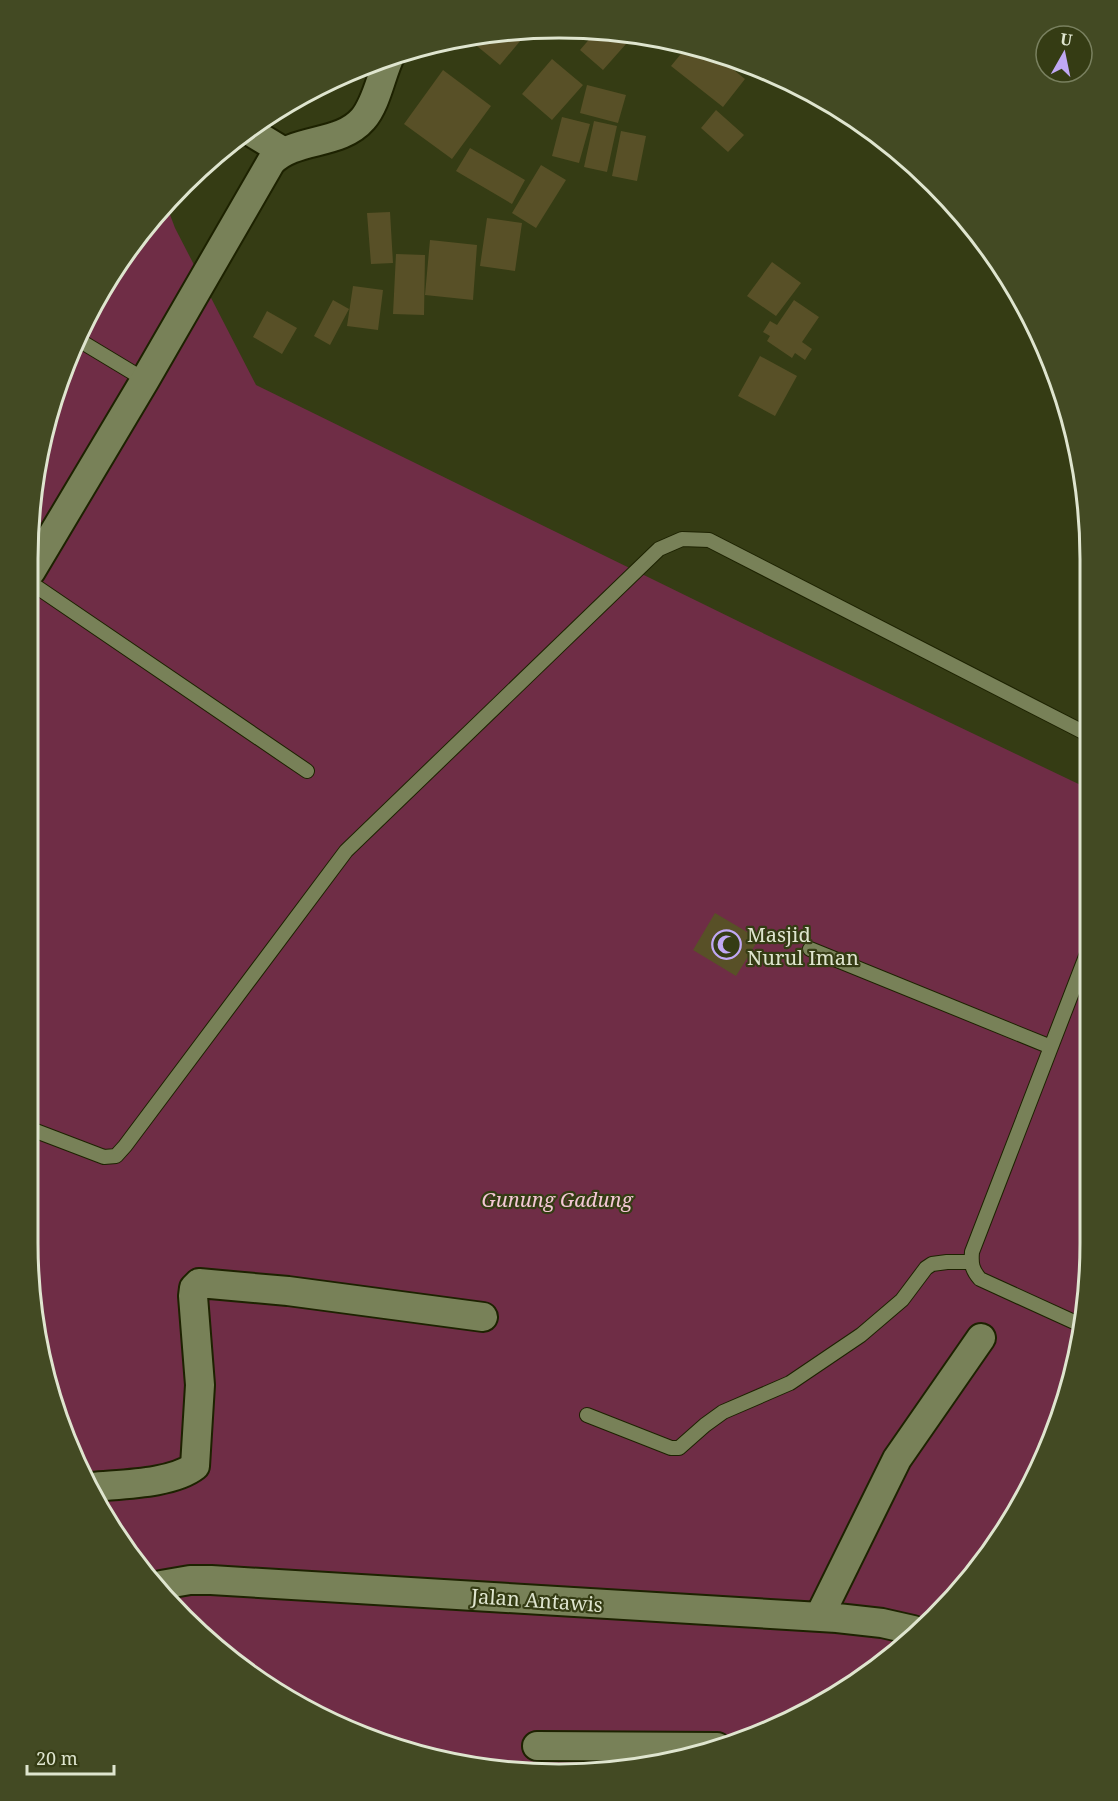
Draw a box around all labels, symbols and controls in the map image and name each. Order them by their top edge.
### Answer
north arrow [1034,24,1094,84]
text: U [1059,27,1074,51]
place label: Masjid Nurul Iman [747,921,859,971]
mosque icon: Masjid Nurul Iman [710,929,742,961]
park label: Gunung Gadung [481,1186,633,1213]
street label: Jalan Antawis [469,1582,604,1618]
scale bar [27,1738,114,1776]
text: 20 m [36,1746,78,1770]

